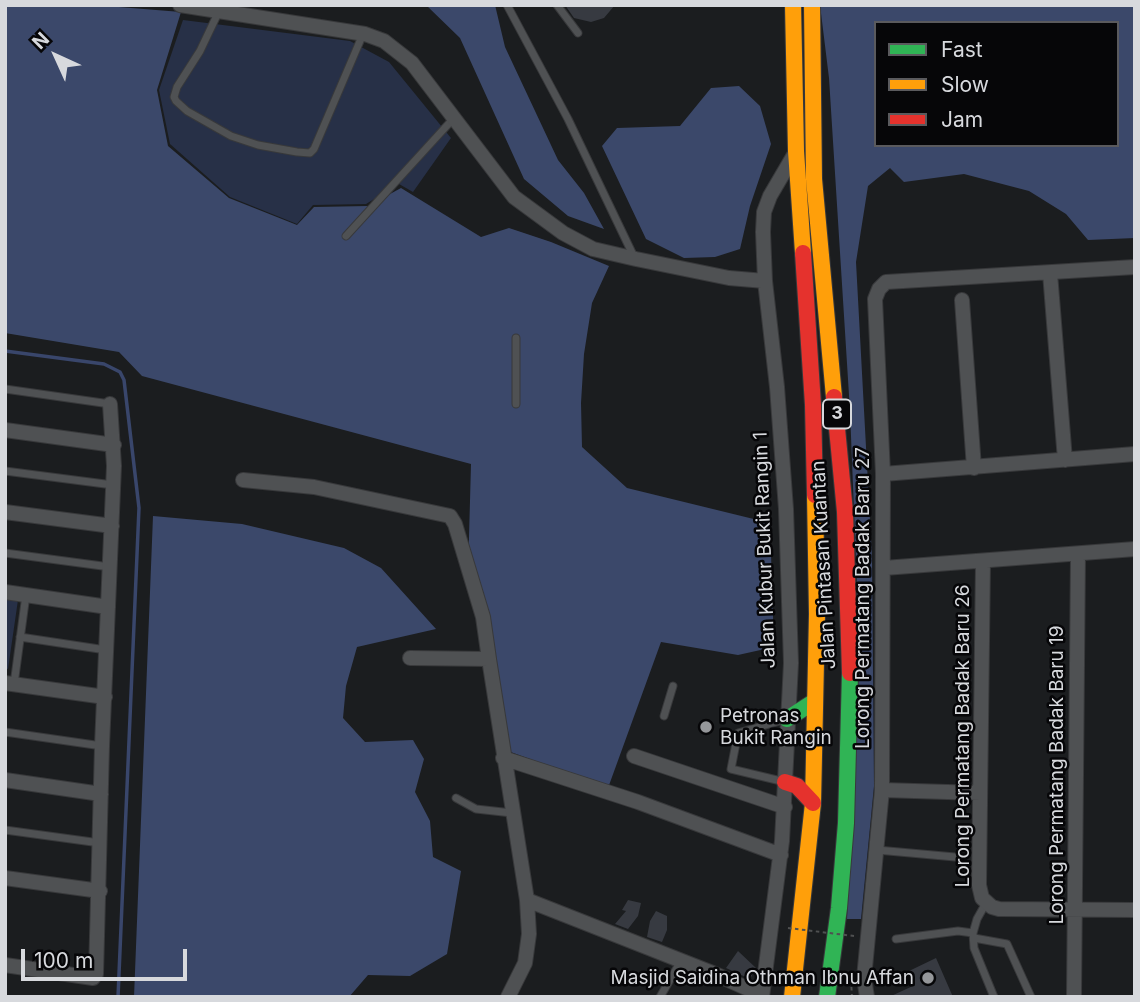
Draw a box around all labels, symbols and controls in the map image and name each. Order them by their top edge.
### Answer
north arrow [21,21,91,91]
legend [874,21,1119,147]
text: N [28,28,54,54]
text: Fast [941,37,983,62]
text: Slow [941,72,989,97]
text: Jam [941,107,983,132]
road number: 3 [823,400,851,428]
street label: Jalan Kubur Bukit Rangin 1 [749,431,781,669]
street label: Lorong Permatang Badak Baru 27 [852,447,874,749]
street label: Jalan Pintasan Kuantan [807,460,841,670]
street label: Lorong Permatang Badak Baru 26 [952,584,974,888]
street label: Lorong Permatang Badak Baru 19 [1046,625,1068,925]
place label: Petronas Bukit Rangin [720,705,832,749]
marker: Petronas Bukit Rangin [698,719,714,735]
scale bar [24,936,191,980]
text: 100 m [34,948,93,973]
place label: Masjid Saidina Othman Ibnu Affan [611,967,914,989]
marker: Masjid Saidina Othman Ibnu Affan [920,970,936,986]

